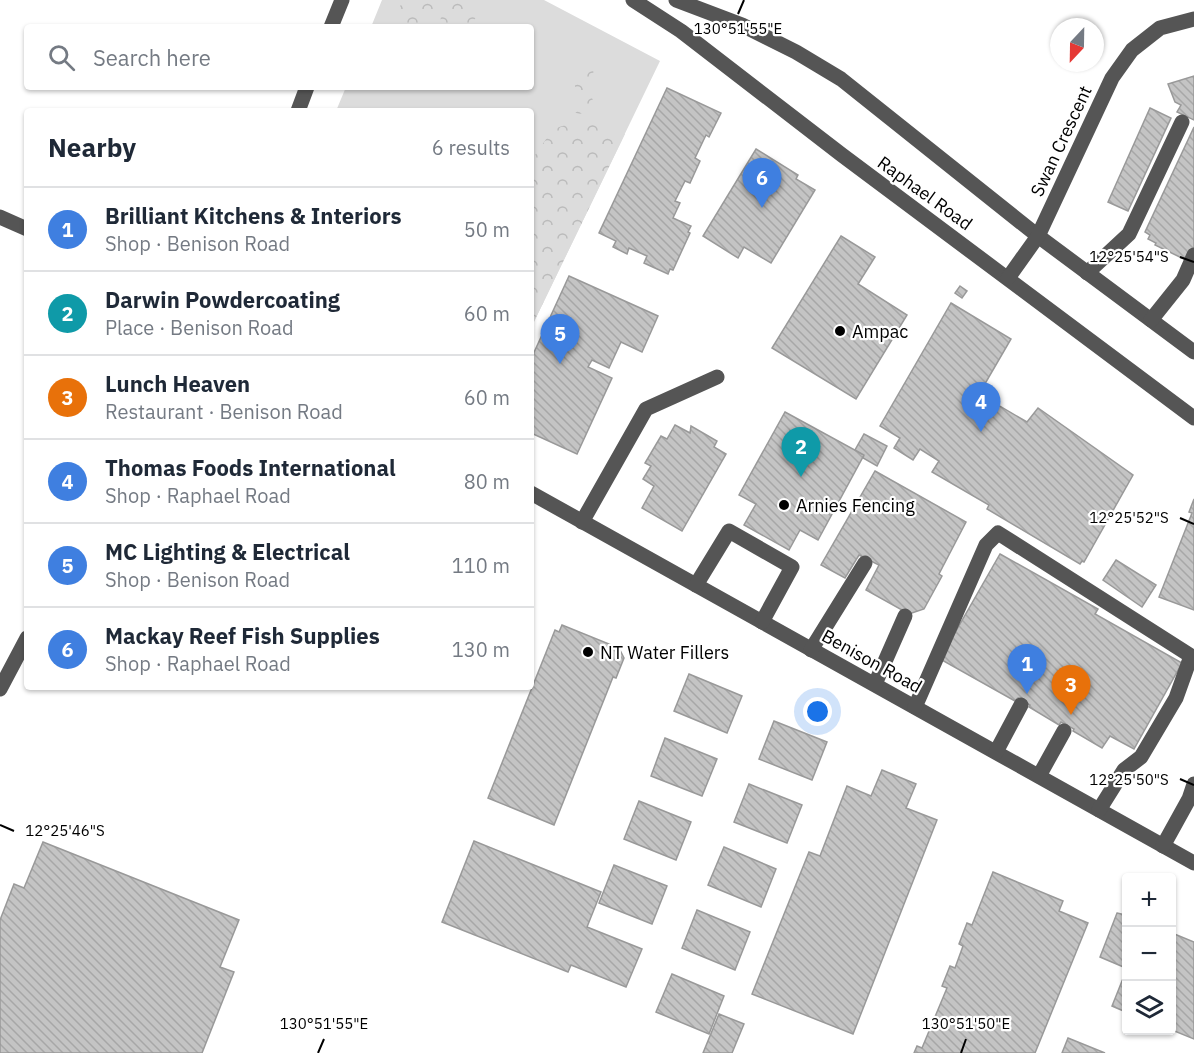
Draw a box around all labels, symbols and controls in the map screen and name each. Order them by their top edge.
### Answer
north arrow [1050,18,1104,72]
text: 130°51'55"E [694,19,782,38]
search box [24,24,534,90]
icon: search [45,41,78,74]
text: Search here [93,43,211,72]
street label: Swan Crescent [1025,82,1097,200]
text: Nearby [48,130,136,164]
text: 6 results [432,134,510,161]
street label: Raphael Road [873,151,977,235]
pin: 6 [742,158,782,208]
text: Brilliant Kitchens & Interiors [105,201,402,230]
text: 1 [62,216,74,243]
text: 50 m [464,216,510,243]
text: Shop · Benison Road [105,230,290,257]
text: 12°25'54"S [1089,247,1169,266]
text: Darwin Powdercoating [105,285,340,314]
text: 2 [62,300,74,327]
text: 60 m [464,300,510,327]
text: Place · Benison Road [105,314,294,341]
pin: 5 [540,314,580,364]
place label: Ampac [852,320,908,343]
marker: Ampac [833,324,847,338]
text: Lunch Heaven [105,369,250,398]
pin: 4 [962,382,1000,432]
text: 3 [62,384,74,411]
text: 60 m [464,384,510,411]
text: Restaurant · Benison Road [105,398,343,425]
pin: 2 [782,428,820,477]
text: Thomas Foods International [105,453,396,482]
text: 4 [62,468,74,495]
text: 80 m [464,468,510,495]
text: Shop · Raphael Road [105,482,291,509]
place label: Arnies Fencing [796,494,915,517]
marker: Arnies Fencing [777,498,791,512]
text: 12°25'52"S [1089,508,1169,527]
text: MC Lighting & Electrical [105,537,350,566]
text: 5 [62,552,74,579]
text: 110 m [452,552,510,579]
text: Shop · Benison Road [105,566,290,593]
text: Mackay Reef Fish Supplies [105,621,380,650]
street label: Benison Road [818,624,926,698]
text: 6 [62,636,74,663]
text: 130 m [452,636,510,663]
place label: NT Water Fillers [600,641,729,664]
pin: 1 [1008,644,1046,694]
marker: NT Water Fillers [581,645,595,659]
text: Shop · Raphael Road [105,650,291,677]
pin: 3 [1052,666,1090,715]
your location [803,697,832,726]
text: 12°25'50"S [1089,770,1169,789]
text: 12°25'46"S [25,821,105,840]
map controls [1122,873,1176,1035]
button: + [1122,873,1176,927]
button: − [1122,927,1176,981]
button: layers [1122,981,1176,1035]
text: 130°51'55"E [280,1014,368,1033]
text: 130°51'50"E [922,1014,1010,1033]

